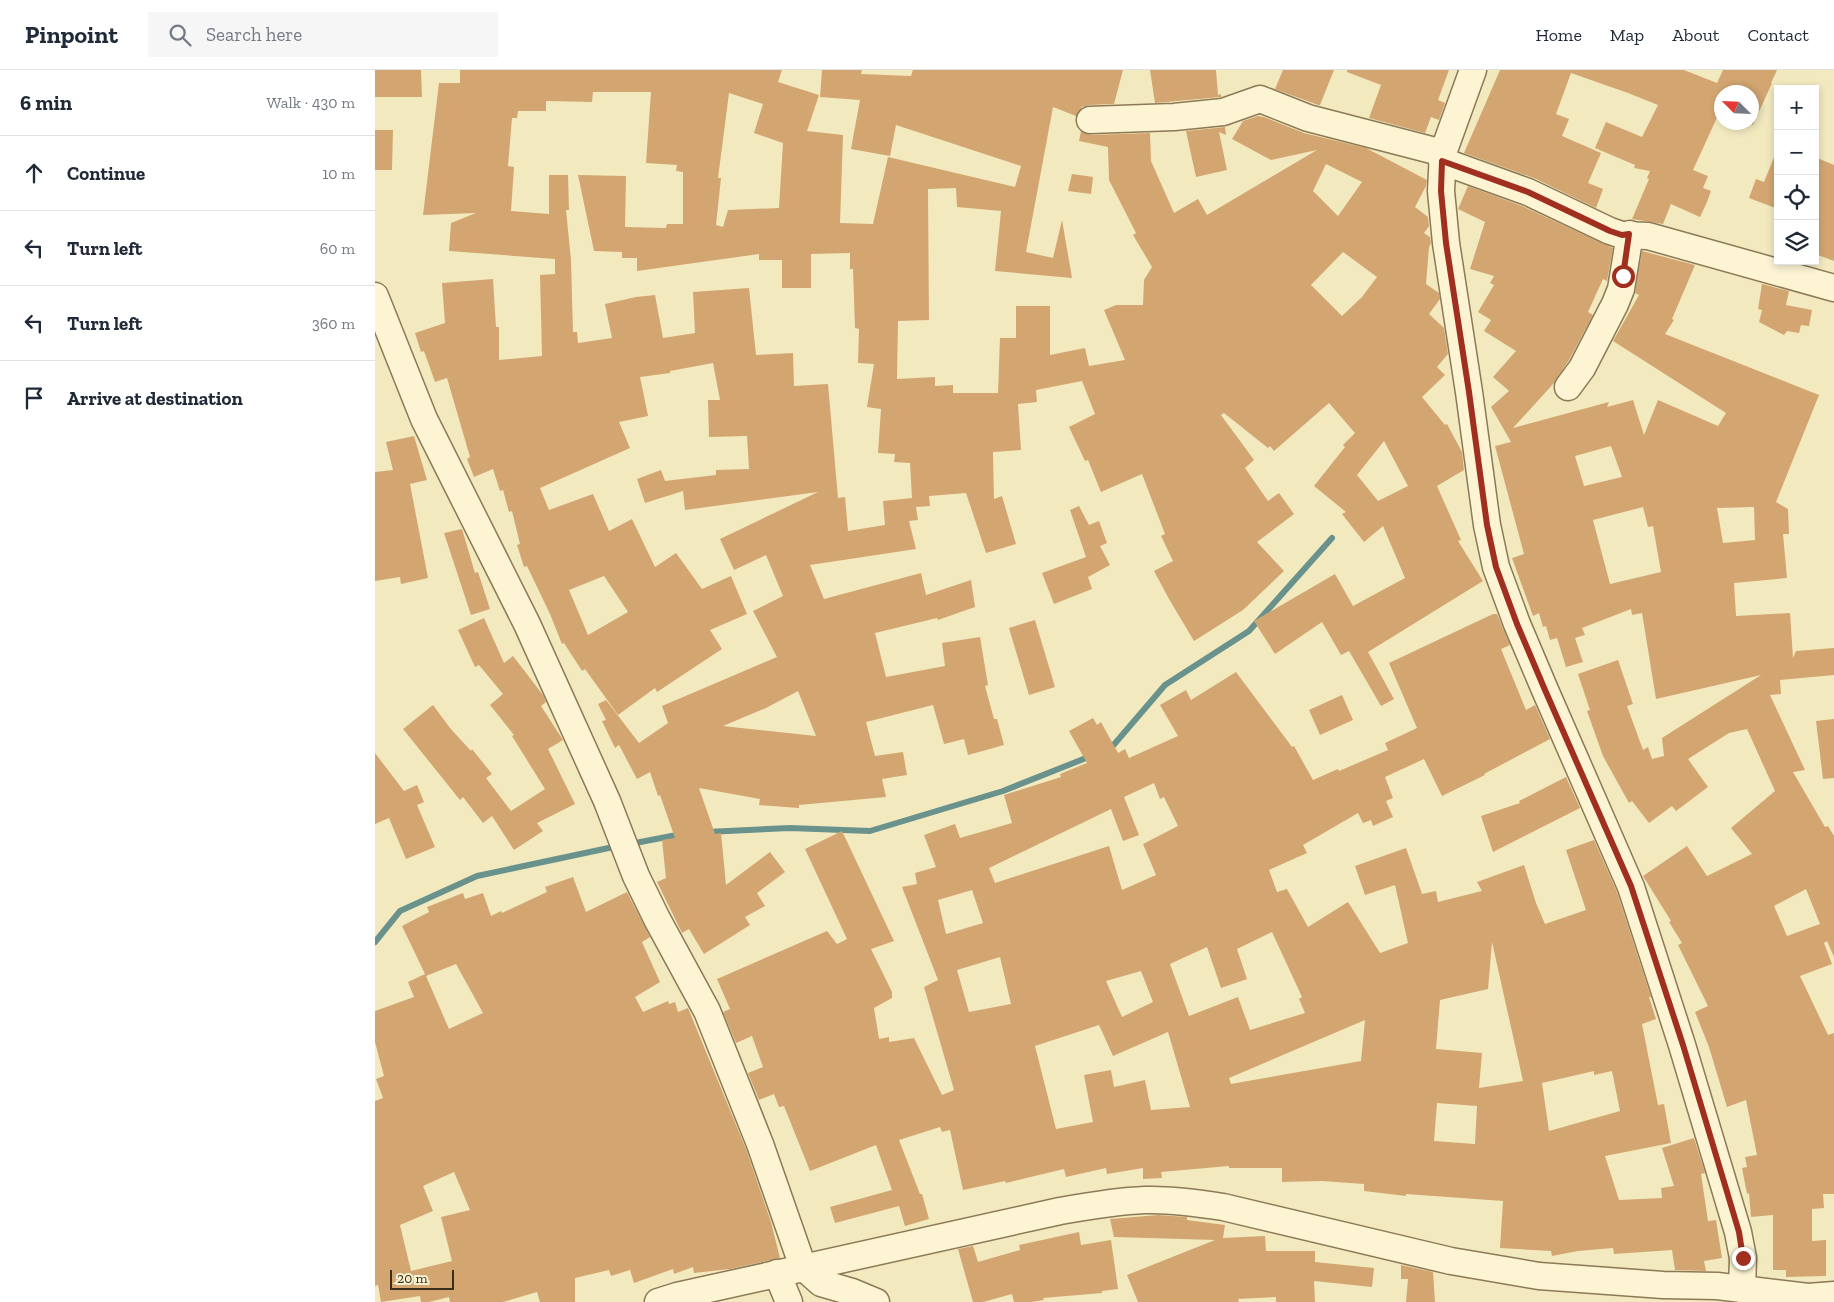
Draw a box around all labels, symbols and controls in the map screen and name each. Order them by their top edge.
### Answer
search box [148,12,498,57]
text: Pinpoint [25,20,118,49]
icon: search [166,21,194,49]
text: Search here [206,23,302,46]
text: Home [1535,24,1582,46]
text: Map [1610,24,1644,46]
text: About [1672,24,1719,46]
text: Contact [1747,24,1809,46]
north arrow [1714,85,1759,130]
map controls [1774,85,1819,265]
button: + [1774,85,1819,130]
text: 6 min [20,90,72,115]
text: Walk · 430 m [267,93,355,112]
button: − [1774,130,1819,175]
icon: ahead [20,159,48,187]
text: Continue [67,162,145,185]
text: 10 m [322,164,355,183]
button: locate [1774,175,1819,220]
button: layers [1774,220,1819,265]
icon: left [20,234,48,262]
text: Turn left [67,237,142,260]
text: 60 m [320,239,355,258]
route start [1612,265,1635,288]
icon: left [20,309,48,337]
text: Turn left [67,312,142,335]
text: 360 m [312,314,355,333]
icon: arrive [20,384,48,412]
text: Arrive at destination [67,387,243,410]
route end [1732,1247,1755,1270]
scale bar [390,1267,454,1290]
text: 20 m [397,1270,428,1287]

